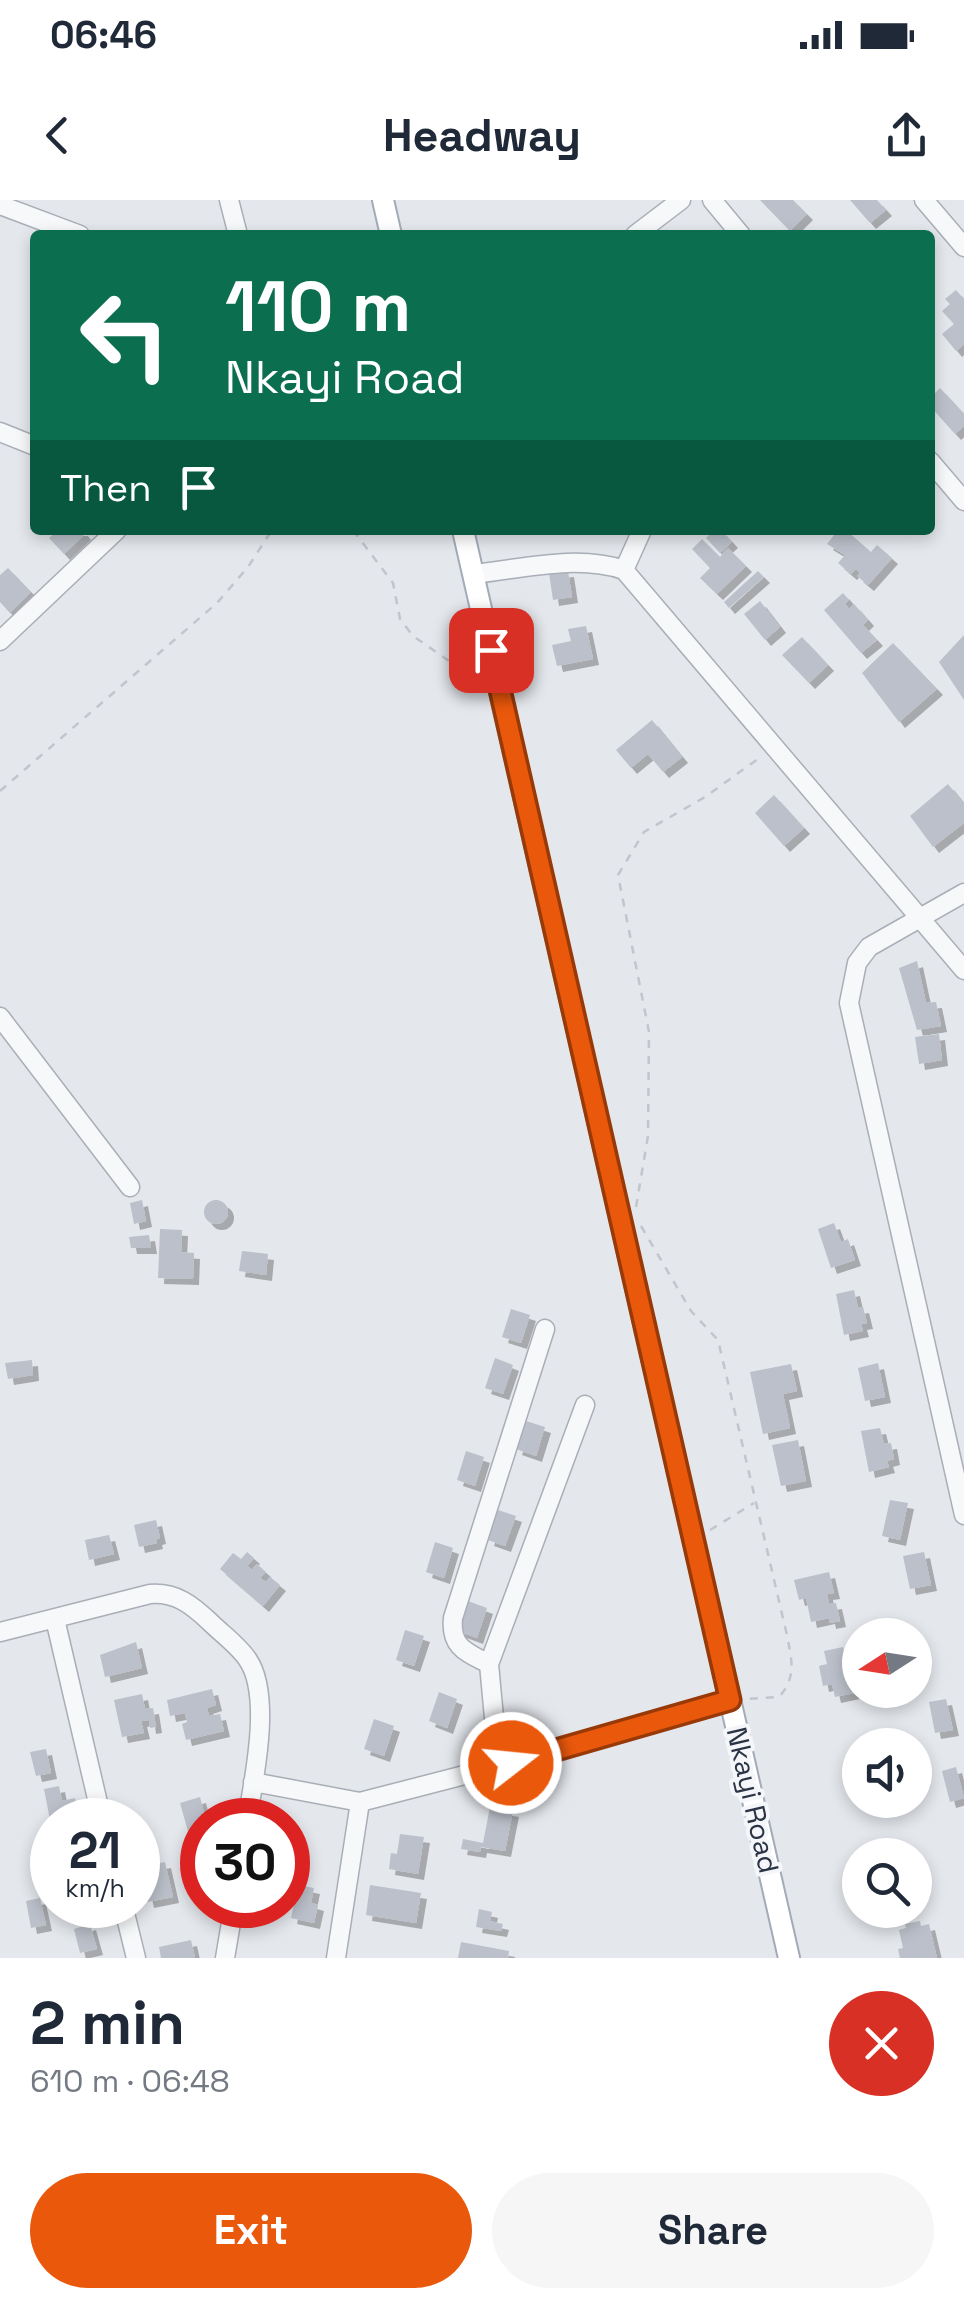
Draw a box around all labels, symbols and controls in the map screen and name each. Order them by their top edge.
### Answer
text: 06:46 [50,11,157,59]
text: Headway [383,107,581,164]
icon: back [30,108,85,163]
icon: share [879,108,934,163]
text: 110 m [225,262,411,351]
icon: left [60,270,190,400]
text: Nkayi Road [225,349,464,406]
icon: arrive [171,460,226,515]
text: Then [60,464,151,512]
pin [449,608,534,693]
icon: arrive [464,623,519,678]
north arrow [842,1618,932,1708]
map controls [842,1618,932,1928]
position arrow [459,1711,563,1815]
street label: Nkayi Road [719,1723,787,1877]
button: sound [842,1728,932,1818]
speed limit sign: 30 [180,1798,310,1928]
text: 21 [69,1819,121,1883]
button: search [842,1838,932,1928]
text: km/h [65,1872,125,1904]
text: 2 min [30,1985,185,2062]
button: close [829,1991,934,2096]
text: 610 m · 06:48 [30,2061,230,2101]
button: Exit [30,2173,472,2288]
button: Share [492,2173,934,2288]

